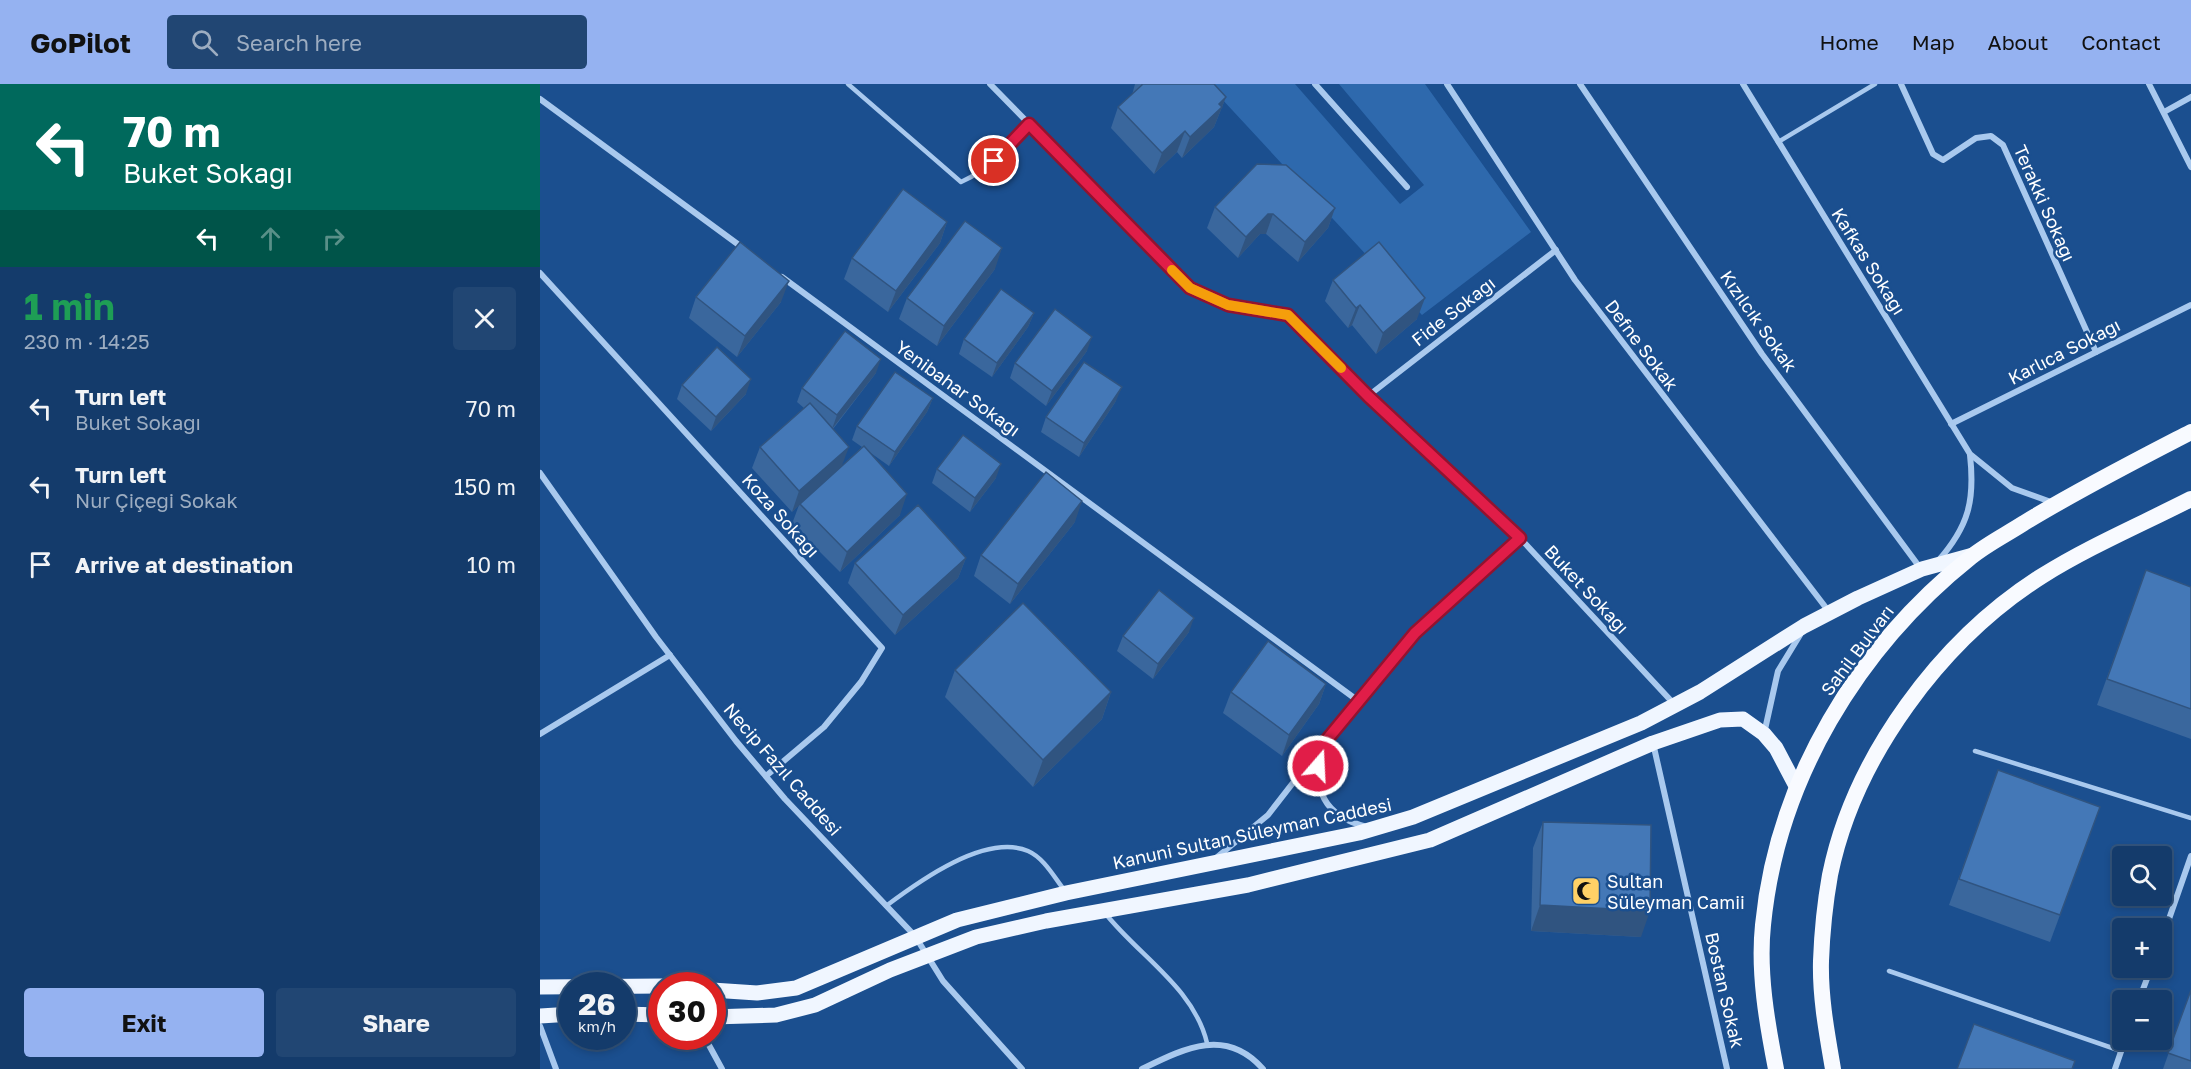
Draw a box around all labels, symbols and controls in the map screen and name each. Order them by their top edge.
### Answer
search box [167,15,587,69]
text: GoPilot [30,26,131,59]
icon: search [188,26,221,59]
text: Search here [236,29,362,56]
text: Home [1819,29,1879,55]
text: Map [1912,29,1955,55]
text: About [1988,29,2048,55]
text: Contact [2081,29,2161,55]
text: 70 m [123,106,220,156]
icon: left [24,108,102,186]
pin [968,135,1019,186]
street label: Terakki Sokağı [2010,141,2080,265]
icon: arrive [977,144,1010,177]
text: Buket Sokağı [123,157,293,189]
street label: Kafkas Sokağı [1827,204,1911,318]
icon: left [191,222,224,255]
icon: ahead [254,222,287,255]
icon: right [317,222,350,255]
street label: Kızılcık Sokak [1716,266,1802,376]
street label: Fide Sokağı [1407,272,1499,350]
text: 1 min [24,285,115,328]
button: close [453,287,516,350]
street label: Defne Sokak [1601,295,1683,395]
street label: Karlıca Sokağı [2004,313,2124,389]
text: 230 m · 14:25 [24,329,150,353]
street label: Yenibahar Sokağı [891,335,1025,441]
text: Turn left [75,383,166,410]
icon: left [24,392,57,425]
text: 70 m [466,395,516,422]
text: Buket Sokağı [75,410,201,434]
text: Turn left [75,461,166,488]
street label: Koza Sokağı [738,469,824,561]
icon: left [24,470,57,503]
text: 150 m [454,473,516,500]
text: Nur Çiçeği Sokak [75,488,238,512]
street label: Buket Sokağı [1540,540,1634,638]
icon: arrive [24,548,57,581]
text: Arrive at destination [75,551,293,578]
text: 10 m [467,551,516,578]
street label: Sahil Bulvarı [1816,600,1898,700]
street label: Necip Fazıl Caddesi [719,698,847,840]
position arrow [1286,734,1350,798]
street label: Kanuni Sultan Süleyman Caddesi [1110,793,1394,873]
map controls [2112,846,2172,1050]
button: search [2112,846,2172,906]
place label: Sultan Süleyman Camii [1607,870,1745,913]
mosque icon: Sultan Süleyman Camii [1570,875,1602,907]
button: + [2112,918,2172,978]
street label: Bostan Sokak [1701,930,1749,1050]
speed limit sign: 30 [648,972,726,1050]
text: 26 [578,986,616,1022]
button: Exit [24,988,264,1057]
button: Share [276,988,516,1057]
button: − [2112,990,2172,1050]
text: km/h [578,1017,616,1035]

